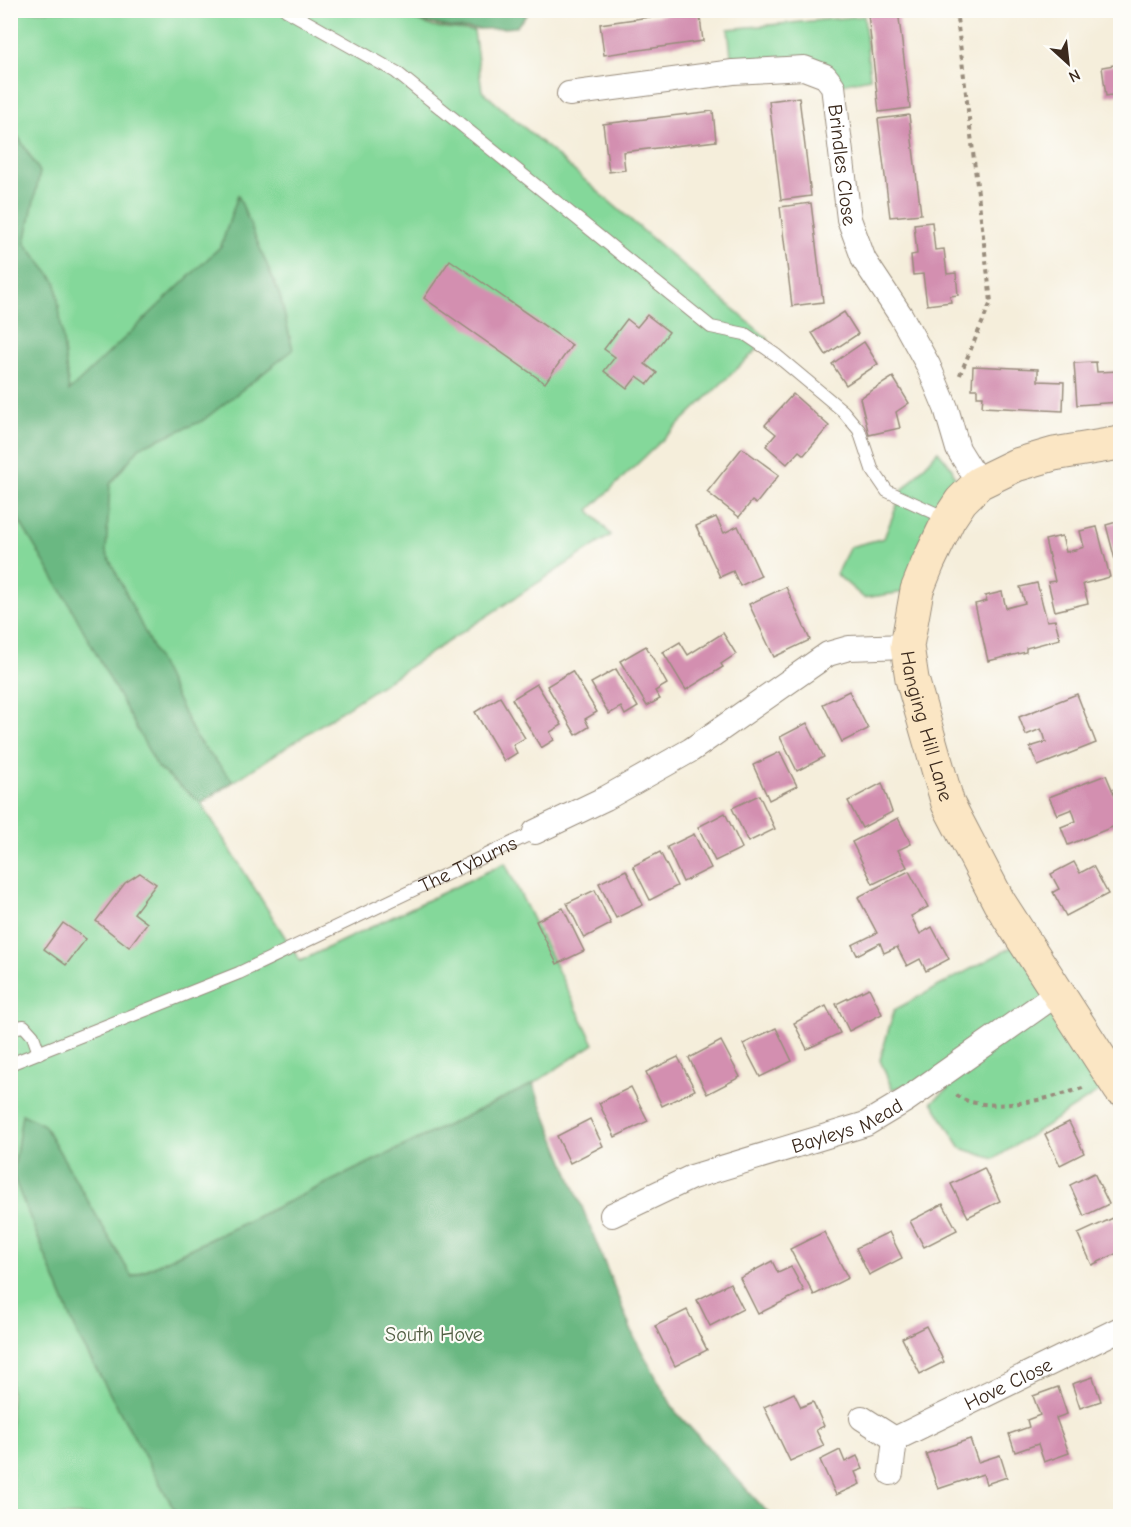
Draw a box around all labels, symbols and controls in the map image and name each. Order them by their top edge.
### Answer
north arrow [1038,33,1098,93]
text: N [1066,65,1083,86]
street label: Brindles Close [824,103,862,228]
street label: Hanging Hill Lane [896,649,958,804]
street label: The Tyburns [415,831,521,897]
street label: Bayleys Mead [789,1093,907,1158]
park label: South Hove [385,1323,483,1346]
street label: Hove Close [960,1353,1056,1415]

